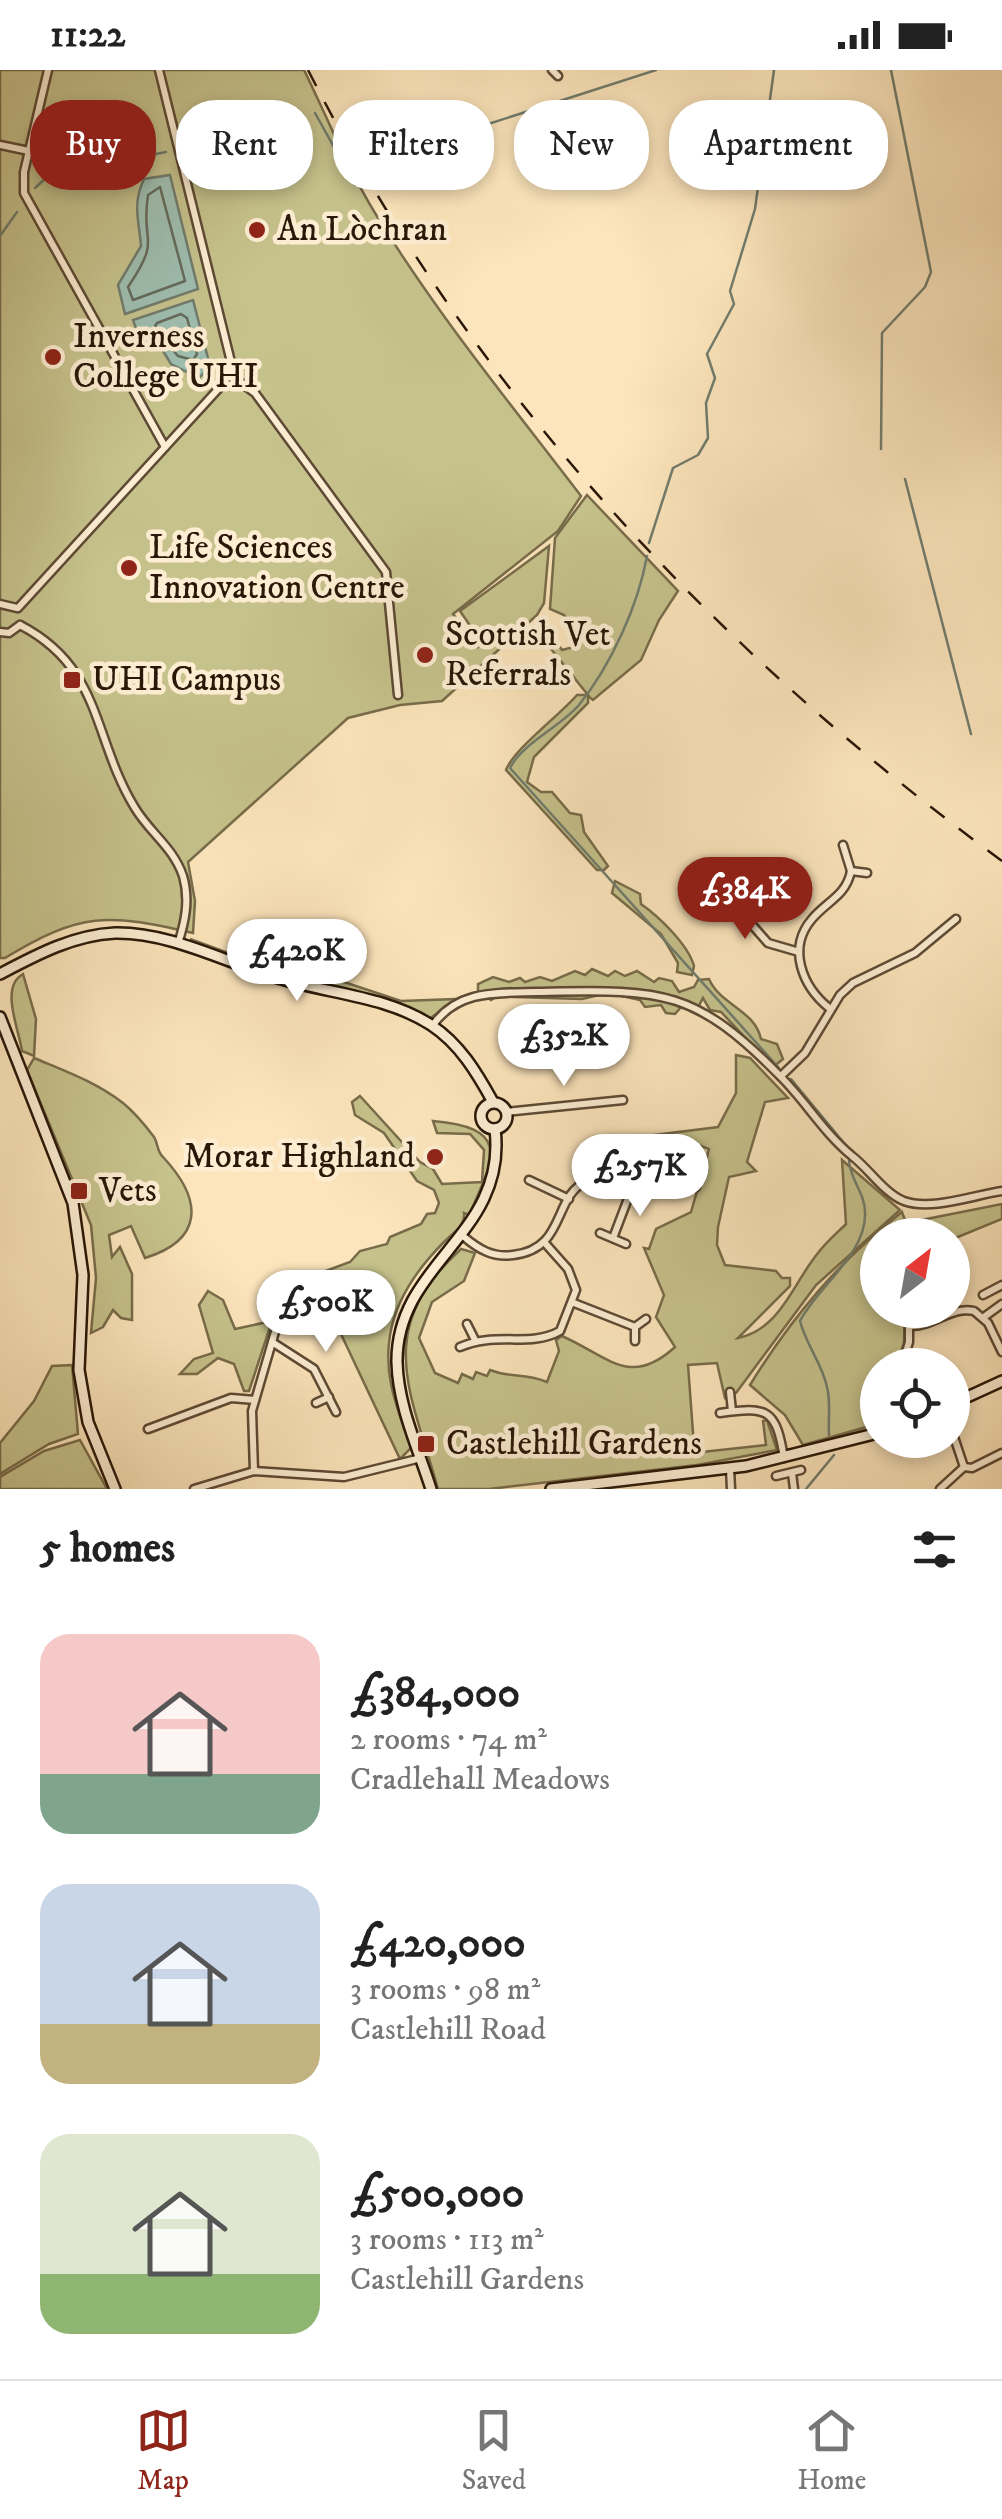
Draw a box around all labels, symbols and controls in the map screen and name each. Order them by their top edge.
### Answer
text: 11:22 [50,11,125,59]
chip: Buy [30,100,156,190]
chip: Rent [176,100,313,190]
chip: Filters [333,100,494,190]
chip: New [514,100,649,190]
chip: Apartment [669,100,888,190]
place label: An Lòchran [277,208,447,252]
marker: An Lòchran [246,219,268,241]
place label: Inverness College UHI [73,315,259,399]
marker: Inverness College UHI [42,346,64,368]
place label: Life Sciences Innovation Centre [149,526,405,610]
marker: Life Sciences Innovation Centre [118,557,140,579]
place label: Scottish Vet Referrals [445,613,610,697]
marker: Scottish Vet Referrals [414,644,436,666]
place label: UHI Campus [92,658,281,702]
marker: UHI Campus [61,669,83,691]
pin: £384K [675,857,815,942]
text: £384K [699,869,791,909]
pin: £420K [227,919,367,1004]
text: £420K [249,931,345,971]
pin: £352K [494,1004,634,1089]
text: £352K [520,1016,608,1056]
pin: £257K [570,1134,710,1219]
place label: Morar Highland [183,1135,416,1179]
marker: Morar Highland [424,1146,446,1168]
text: £257K [594,1146,686,1186]
place label: Vets [98,1169,157,1213]
marker: Vets [68,1180,90,1202]
north arrow [860,1218,970,1328]
map controls [860,1218,970,1458]
pin: £500K [256,1270,396,1355]
text: £500K [279,1282,373,1322]
button: locate [860,1348,970,1458]
place label: Castlehill Gardens [446,1422,702,1466]
marker: Castlehill Gardens [415,1433,437,1455]
icon: filters [907,1522,962,1577]
text: 5 homes [40,1523,175,1575]
text: £384,000 [350,1668,520,1720]
icon: home [120,1674,240,1794]
text: 2 rooms · 74 m² [350,1720,547,1760]
text: Cradlehall Meadows [350,1760,610,1800]
text: £420,000 [350,1918,526,1970]
icon: home [120,1924,240,2044]
text: 3 rooms · 98 m² [350,1970,540,2010]
text: Castlehill Road [350,2010,546,2050]
text: £500,000 [350,2168,524,2220]
icon: home [120,2174,240,2294]
text: 3 rooms · 113 m² [350,2220,544,2260]
text: Castlehill Gardens [350,2260,584,2300]
tab: Map [136,2403,191,2498]
tab: Saved [462,2403,526,2498]
tab: Home [797,2403,866,2498]

